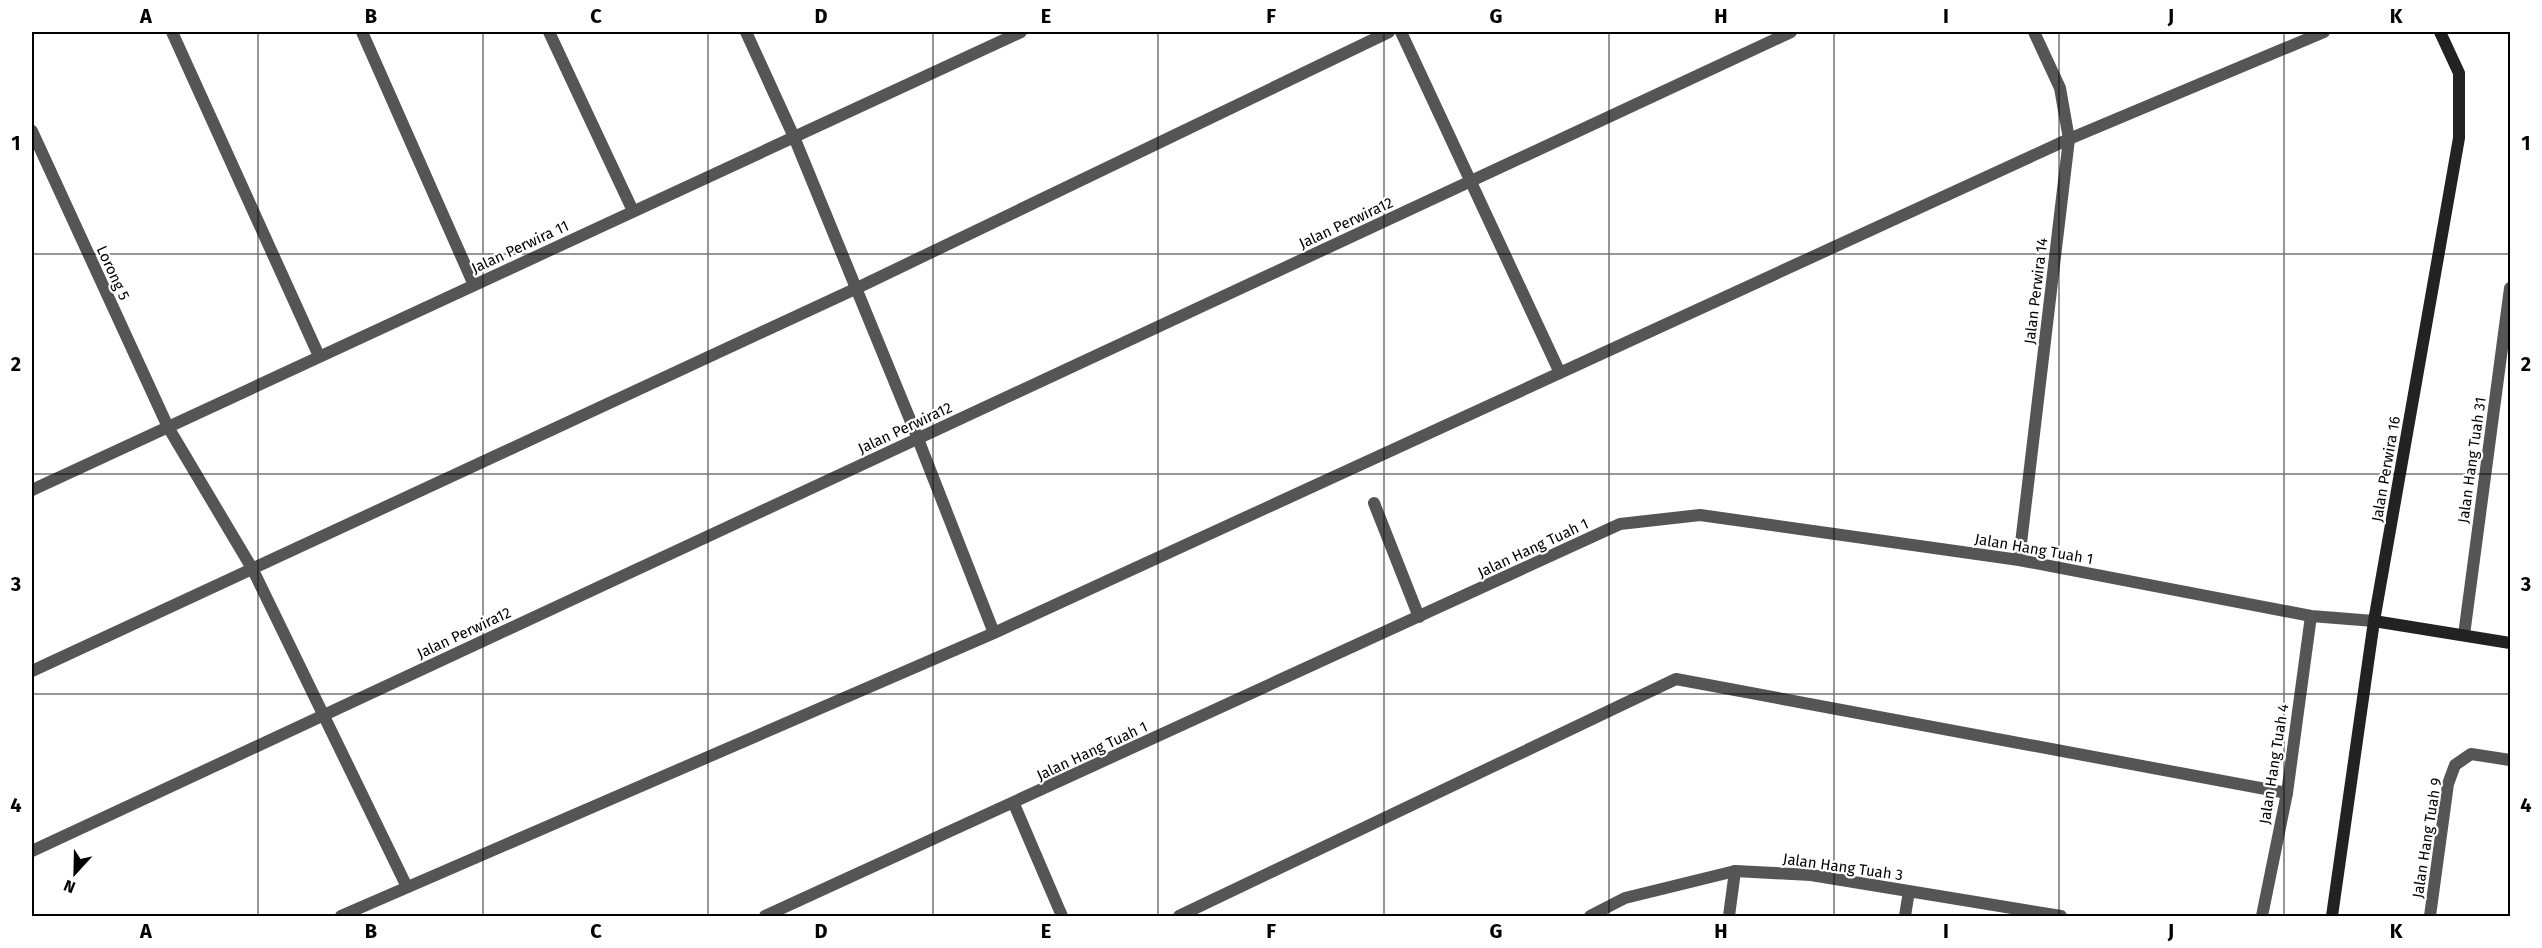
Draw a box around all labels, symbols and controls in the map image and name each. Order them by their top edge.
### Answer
text: A [139,4,153,28]
text: B [365,4,377,28]
text: C [590,4,602,28]
text: D [814,4,828,28]
text: E [1041,4,1051,28]
text: F [1266,4,1276,28]
text: G [1490,4,1502,28]
text: H [1714,4,1728,28]
text: I [1943,4,1949,28]
text: J [2167,4,2174,28]
text: K [2390,4,2403,28]
text: 1 [11,131,21,155]
text: 1 [2521,131,2531,155]
street label: Jalan Perwira12 [1296,193,1396,253]
street label: Jalan Perwira 11 [469,217,571,277]
street label: Jalan Perwira 14 [2021,237,2051,345]
street label: Lorong 5 [93,243,133,303]
text: 2 [11,352,21,376]
text: 2 [2521,352,2531,376]
street label: Jalan Hang Tuah 31 [2454,396,2490,524]
street label: Jalan Perwira12 [855,398,955,458]
street label: Jalan Perwira 16 [2368,415,2404,523]
street label: Jalan Hang Tuah 1 [1475,514,1591,582]
street label: Jalan Hang Tuah 1 [1973,530,2095,568]
text: 3 [10,572,21,596]
text: 3 [2520,572,2531,596]
street label: Jalan Perwira12 [414,603,514,663]
street label: Jalan Hang Tuah 4 [2256,703,2292,825]
street label: Jalan Hang Tuah 1 [1034,717,1150,785]
street label: Jalan Hang Tuah 9 [2409,777,2445,899]
text: 4 [10,793,22,817]
text: 4 [2520,793,2532,817]
north arrow [45,843,105,903]
street label: Jalan Hang Tuah 3 [1782,850,1904,884]
text: N [61,876,78,897]
text: A [139,919,153,943]
text: B [365,919,377,943]
text: C [590,919,602,943]
text: D [814,919,828,943]
text: E [1041,919,1051,943]
text: F [1266,919,1276,943]
text: G [1490,919,1502,943]
text: H [1714,919,1728,943]
text: I [1943,919,1949,943]
text: J [2167,919,2174,943]
text: K [2390,919,2403,943]

